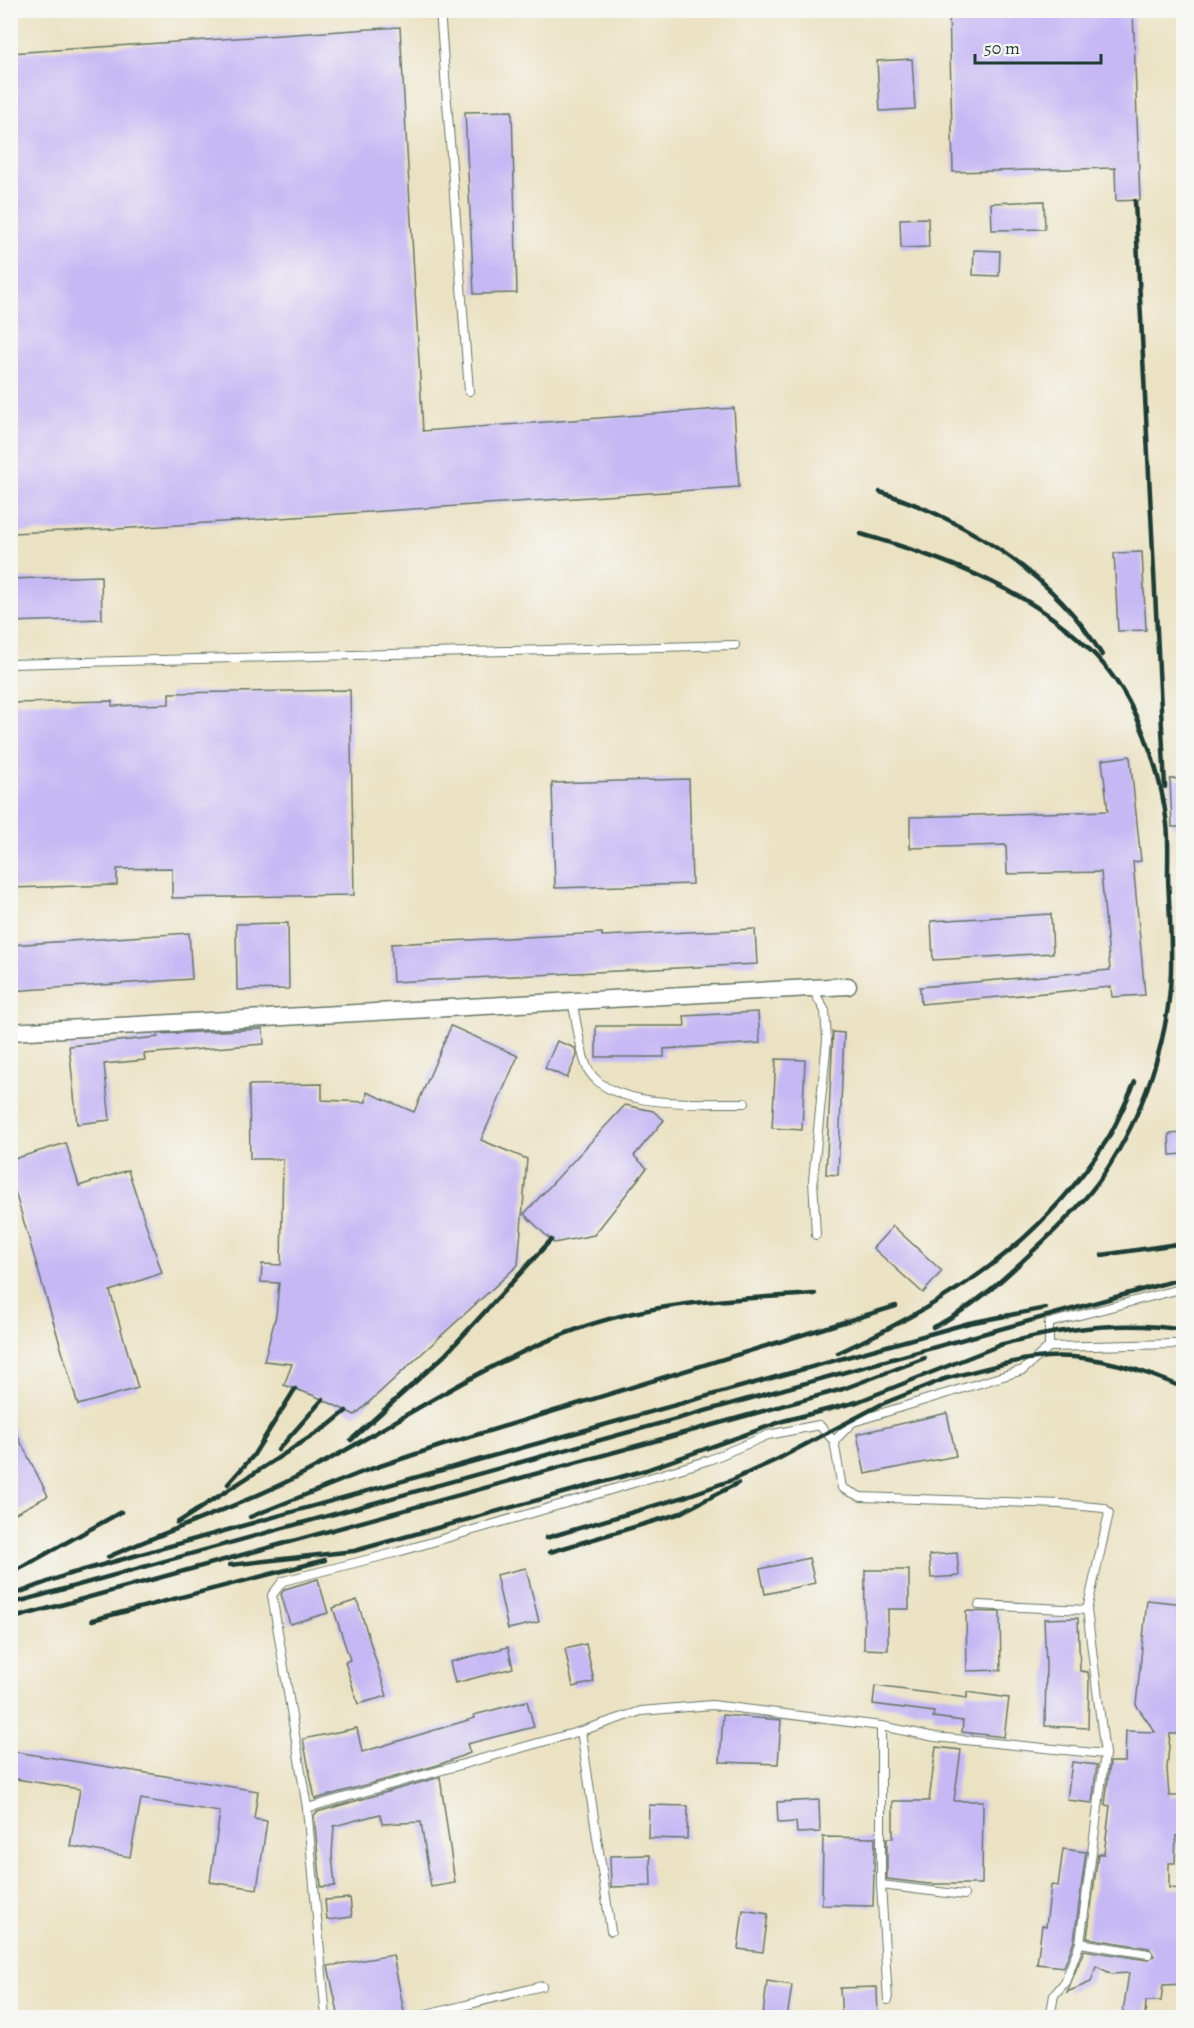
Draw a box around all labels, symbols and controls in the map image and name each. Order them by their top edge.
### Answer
scale bar [975,27,1101,65]
text: 50 m [984,36,1020,60]

